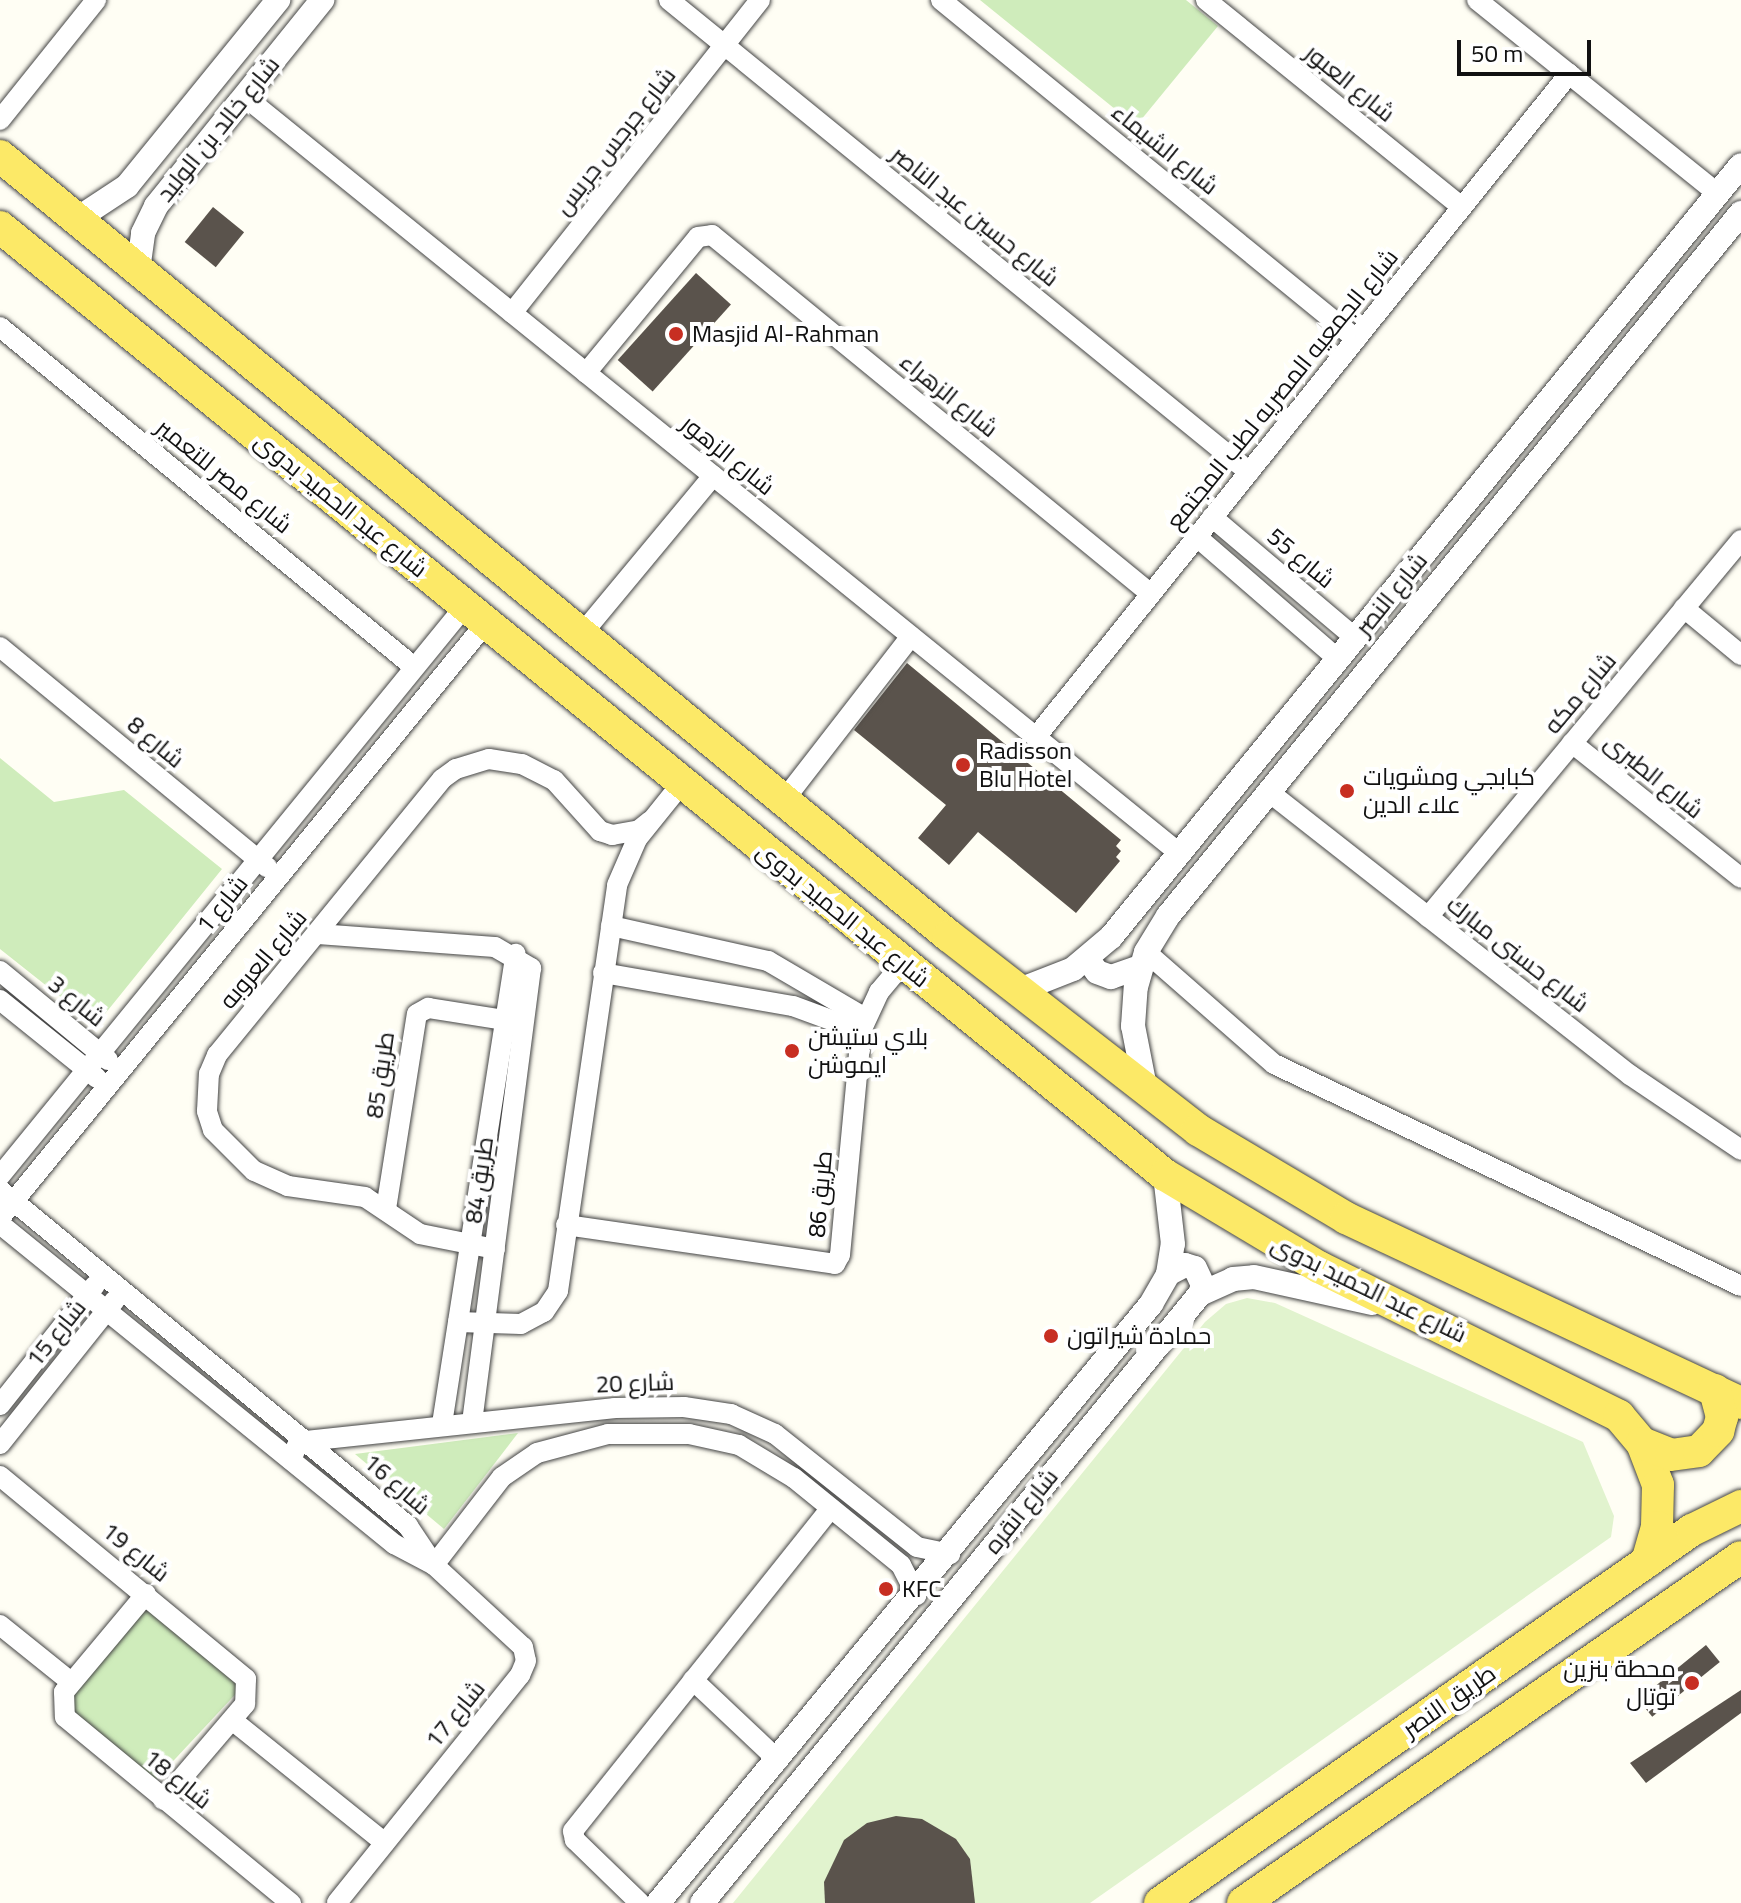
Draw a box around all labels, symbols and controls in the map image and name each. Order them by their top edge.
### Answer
scale bar [1461,24,1595,74]
text: 50 m [1471,31,1523,76]
street label: شارع العبور [1299,38,1401,128]
street label: شارع خالد بن الوليد [151,50,285,208]
street label: شارع جرجس جريس [548,61,682,221]
street label: شارع الشيماء [1106,97,1224,201]
street label: شارع حسين عبد الناصر [885,140,1065,292]
street label: شارع الجمعيه المصريه لطب المجتمع [1160,243,1404,535]
place label: Masjid Al-Rahman [692,320,879,348]
marker: Masjid Al-Rahman [667,325,685,343]
street label: شارع الزهراء [894,347,1004,443]
street label: شارع الزهور [676,409,780,501]
street label: شارع مصر للتعمير [150,413,298,539]
street label: شارع عبد الحميد بدوى [249,427,433,583]
street label: شارع 55 [1262,522,1340,594]
street label: شارع النصر [1349,547,1433,641]
street label: شارع مكه [1538,647,1622,739]
street label: شارع 8 [122,710,190,774]
street label: شارع الطبرى [1599,728,1709,824]
place label: Radisson Blu Hotel [979,737,1072,793]
marker: Radisson Blu Hotel [954,756,972,774]
place label: كبابجي ومشويات علاء الدين [1363,763,1535,819]
marker: كبابجي ومشويات علاء الدين [1338,782,1356,800]
street label: شارع عبد الحميد بدوى [751,837,935,993]
street label: شارع 1 [190,870,254,938]
street label: شارع حسنى مبارك [1441,890,1595,1018]
street label: شارع العروبه [213,904,313,1014]
street label: شارع 3 [43,969,111,1033]
place label: بلاي ستيشن ايموشن [808,1023,928,1079]
street label: طريق 85 [360,1030,400,1120]
marker: بلاي ستيشن ايموشن [783,1042,801,1060]
street label: طريق 84 [459,1135,499,1225]
street label: طريق 86 [802,1149,838,1239]
street label: شارع عبد الحميد بدوى [1267,1229,1471,1349]
street label: شارع 15 [20,1293,92,1373]
place label: حمادة شيراتون [1067,1322,1211,1350]
marker: حمادة شيراتون [1042,1327,1060,1345]
street label: شارع 20 [595,1367,675,1399]
street label: شارع 16 [358,1447,436,1521]
street label: شارع انقره [978,1463,1064,1559]
street label: شارع 19 [96,1516,176,1588]
place label: KFC [902,1575,941,1603]
marker: KFC [877,1580,895,1598]
place label: محطة بنزين توتال [1563,1655,1676,1711]
street label: طريق النصر [1397,1658,1501,1744]
street label: شارع 17 [419,1674,491,1754]
marker: محطة بنزين توتال [1683,1674,1701,1692]
street label: شارع 18 [138,1743,218,1815]

